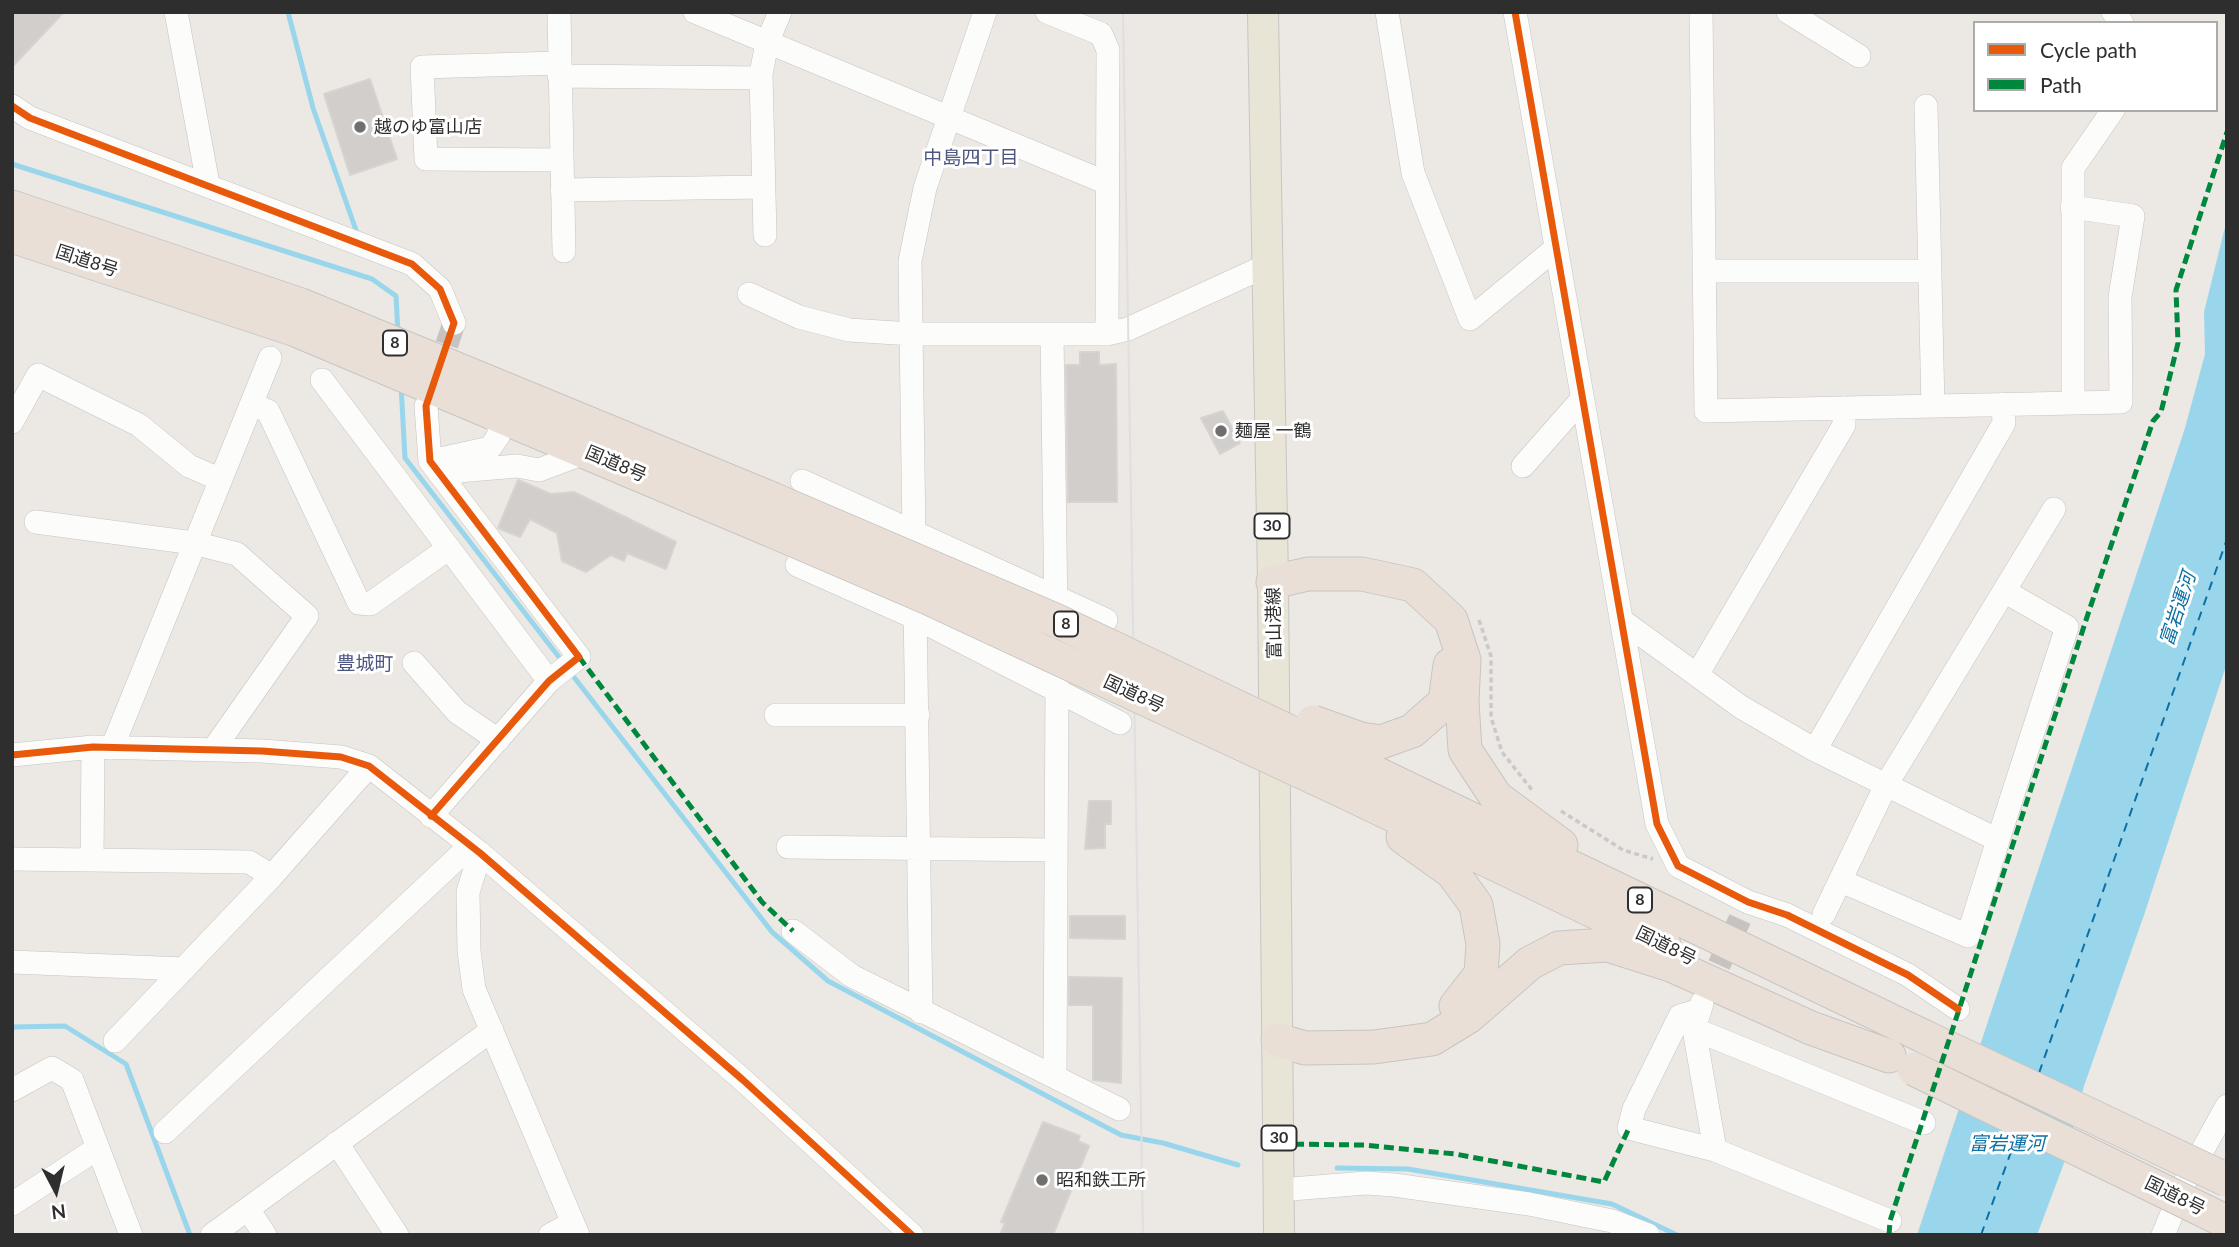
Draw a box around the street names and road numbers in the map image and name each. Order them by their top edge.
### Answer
street label: 国道8号 [53,241,121,281]
road number: 8 [383,330,407,356]
street label: 国道8号 [582,441,650,487]
road number: 30 [1254,513,1290,538]
street label: 富山港線 [1263,587,1285,659]
road number: 8 [1054,611,1078,636]
street label: 国道8号 [1100,671,1168,717]
road number: 8 [1628,888,1652,912]
street label: 国道8号 [1632,922,1700,970]
road number: 30 [1262,1126,1296,1150]
street label: 国道8号 [2141,1172,2209,1220]

